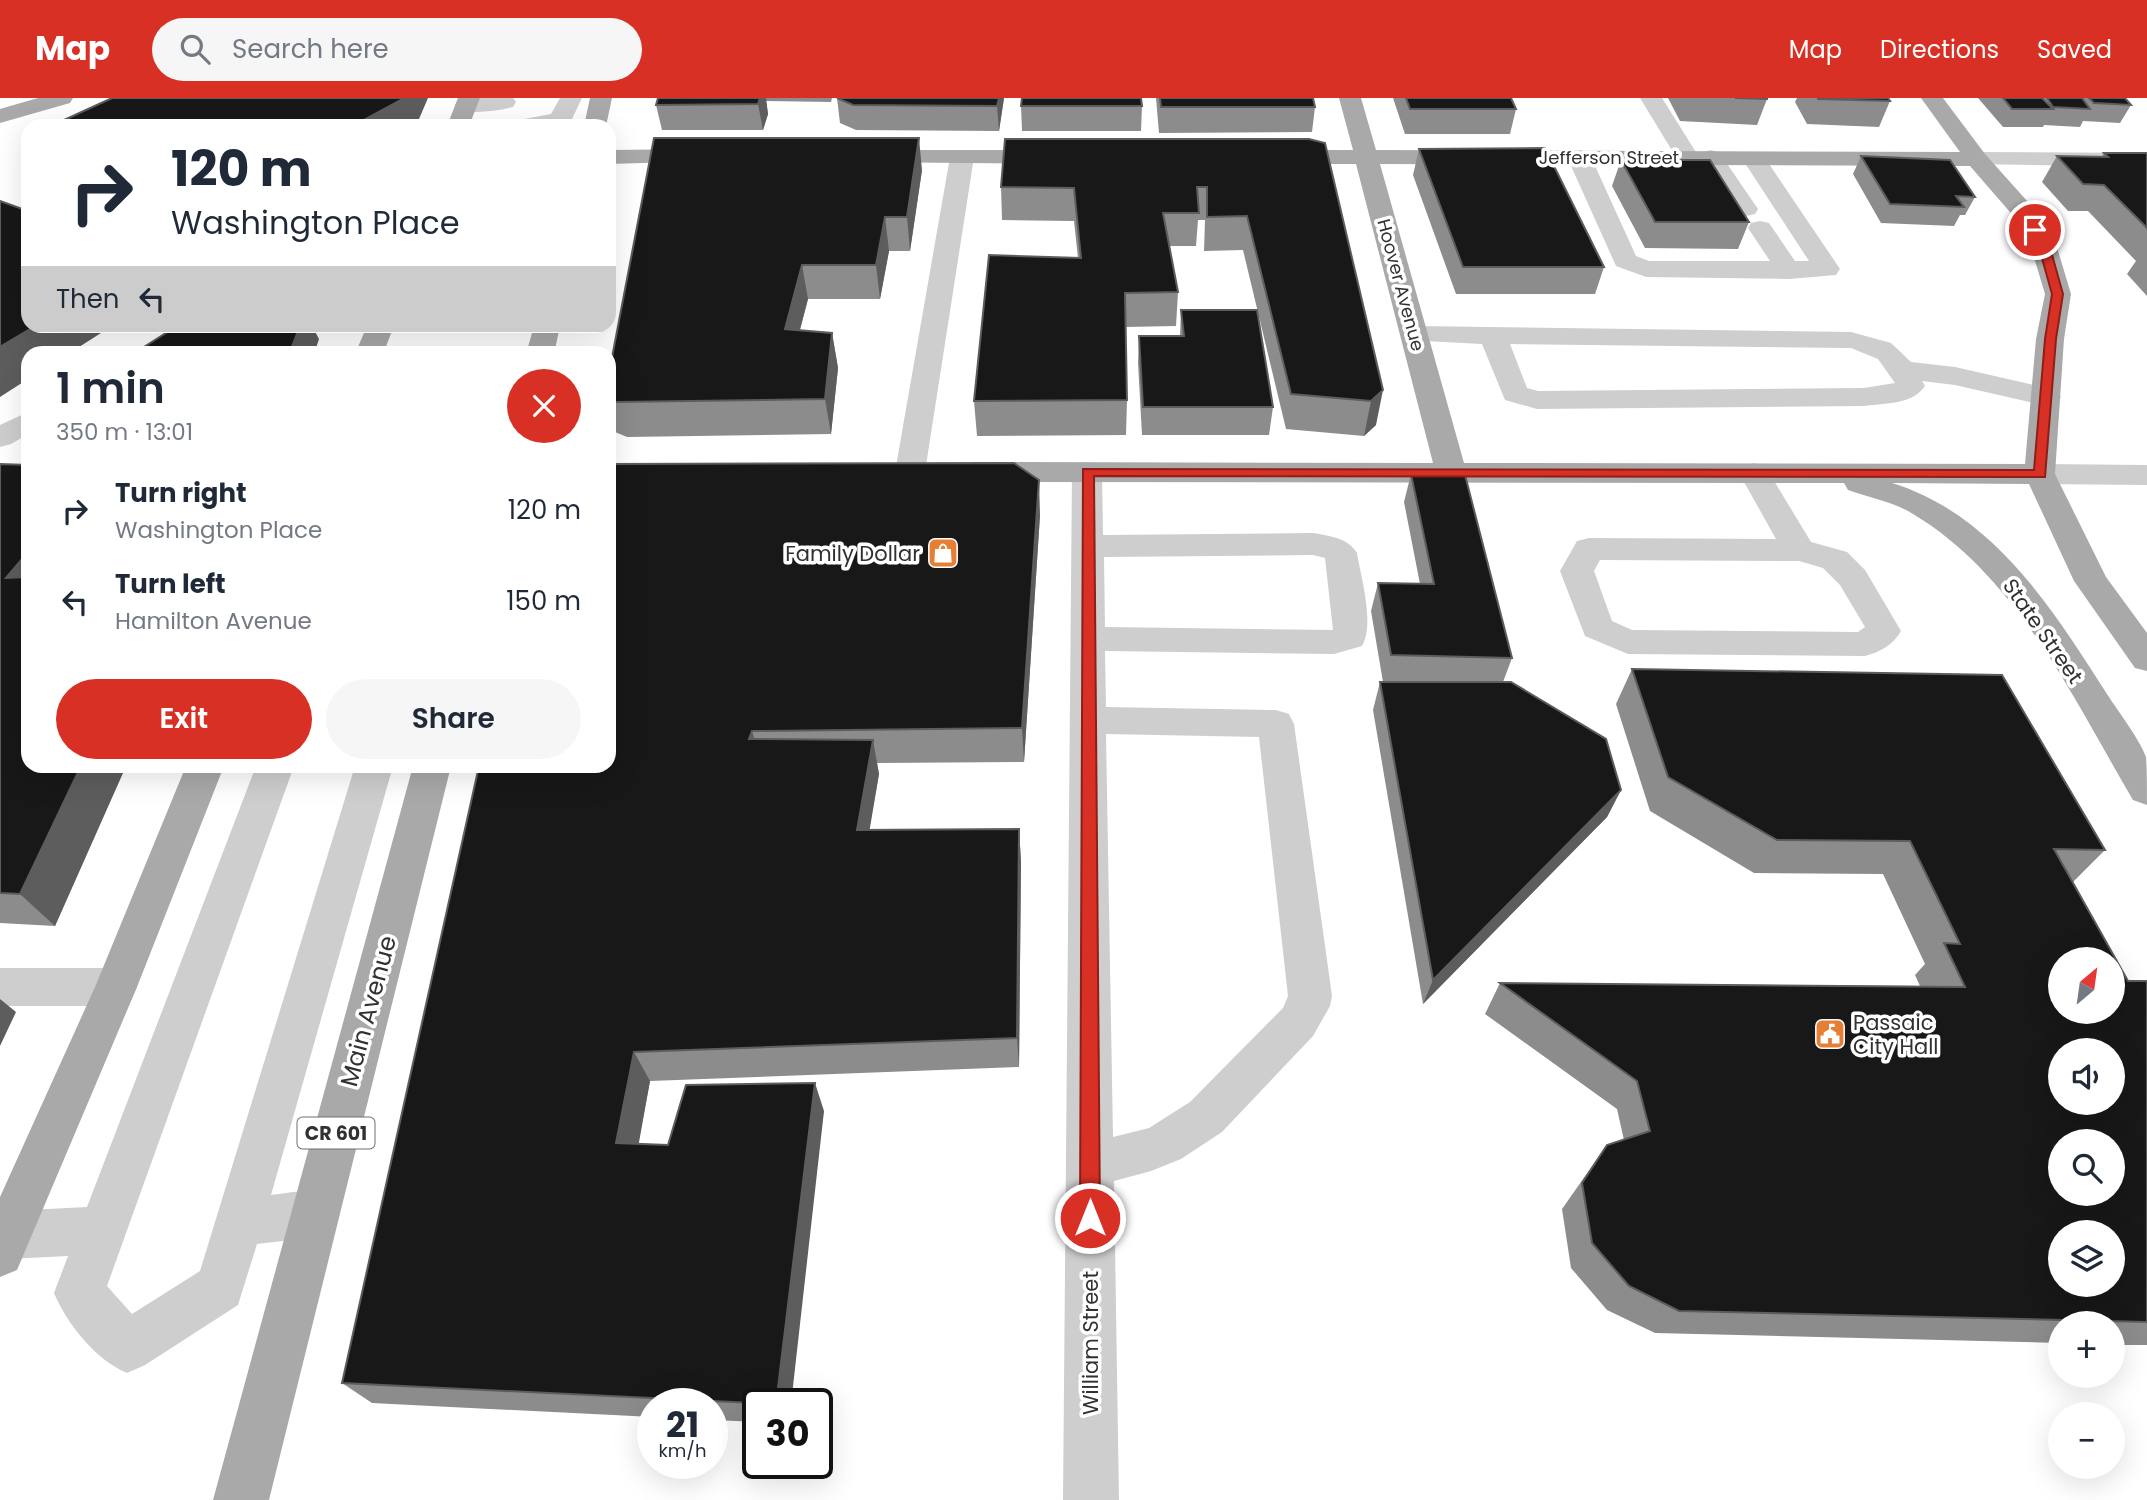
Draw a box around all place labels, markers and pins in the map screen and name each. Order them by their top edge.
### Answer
pin [2005,200,2065,260]
shop icon: Family Dollar [926,536,960,570]
place label: Family Dollar [785,539,920,568]
place label: Passaic City Hall [1853,1008,1939,1061]
public building icon: Passaic City Hall [1813,1017,1847,1051]

